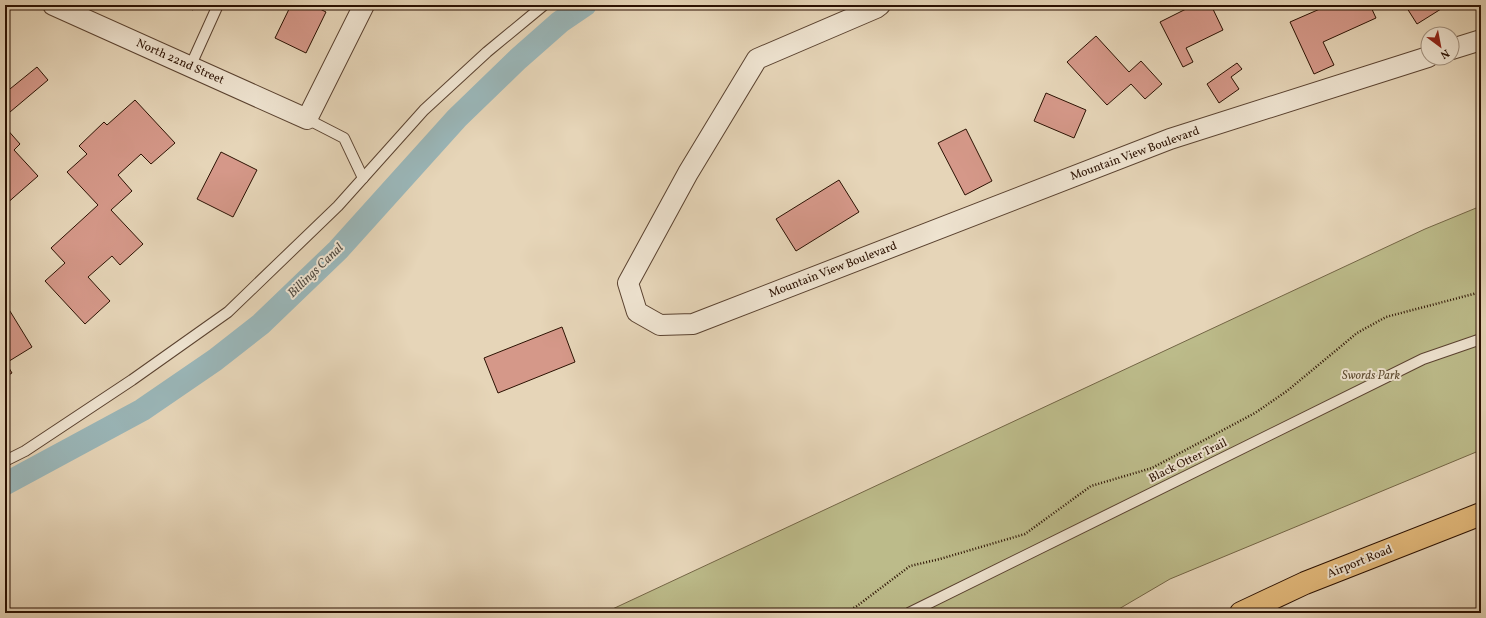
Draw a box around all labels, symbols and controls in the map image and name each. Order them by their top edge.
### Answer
north arrow [1420,26,1460,66]
street label: North 22nd Street [133,35,227,89]
text: N [1437,45,1452,62]
street label: Mountain View Boulevard [1068,123,1202,185]
street label: Mountain View Boulevard [767,238,900,302]
water label: Billings Canal [284,239,348,302]
park label: Swords Park [1342,368,1401,384]
street label: Black Otter Trail [1146,435,1230,487]
street label: Airport Road [1325,542,1395,582]

